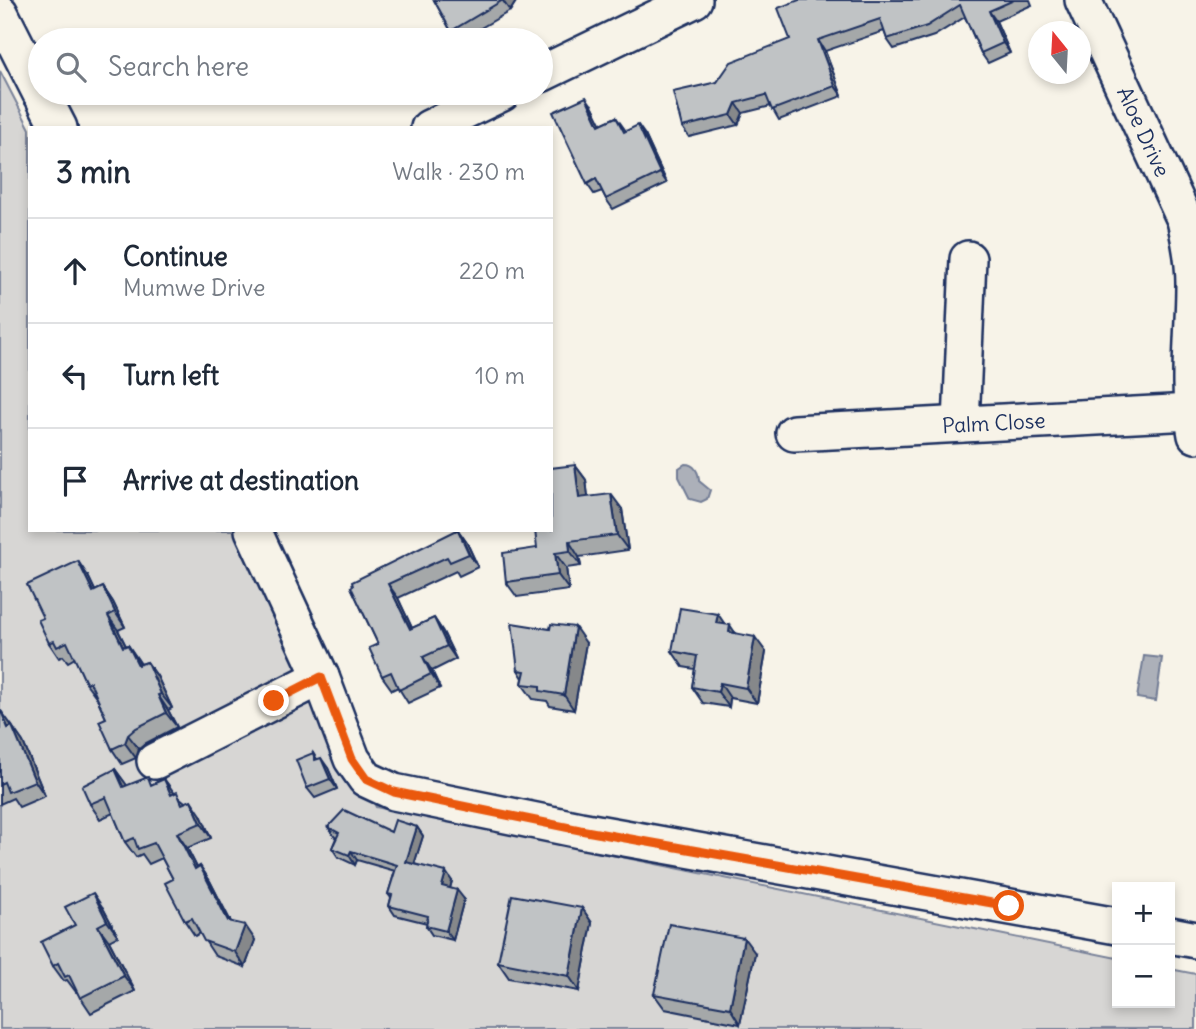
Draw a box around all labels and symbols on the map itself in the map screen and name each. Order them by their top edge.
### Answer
north arrow [1028,21,1091,84]
street label: Aloe Drive [1112,82,1176,181]
street label: Palm Close [941,406,1046,439]
route end [258,685,289,716]
route start [993,890,1024,921]

